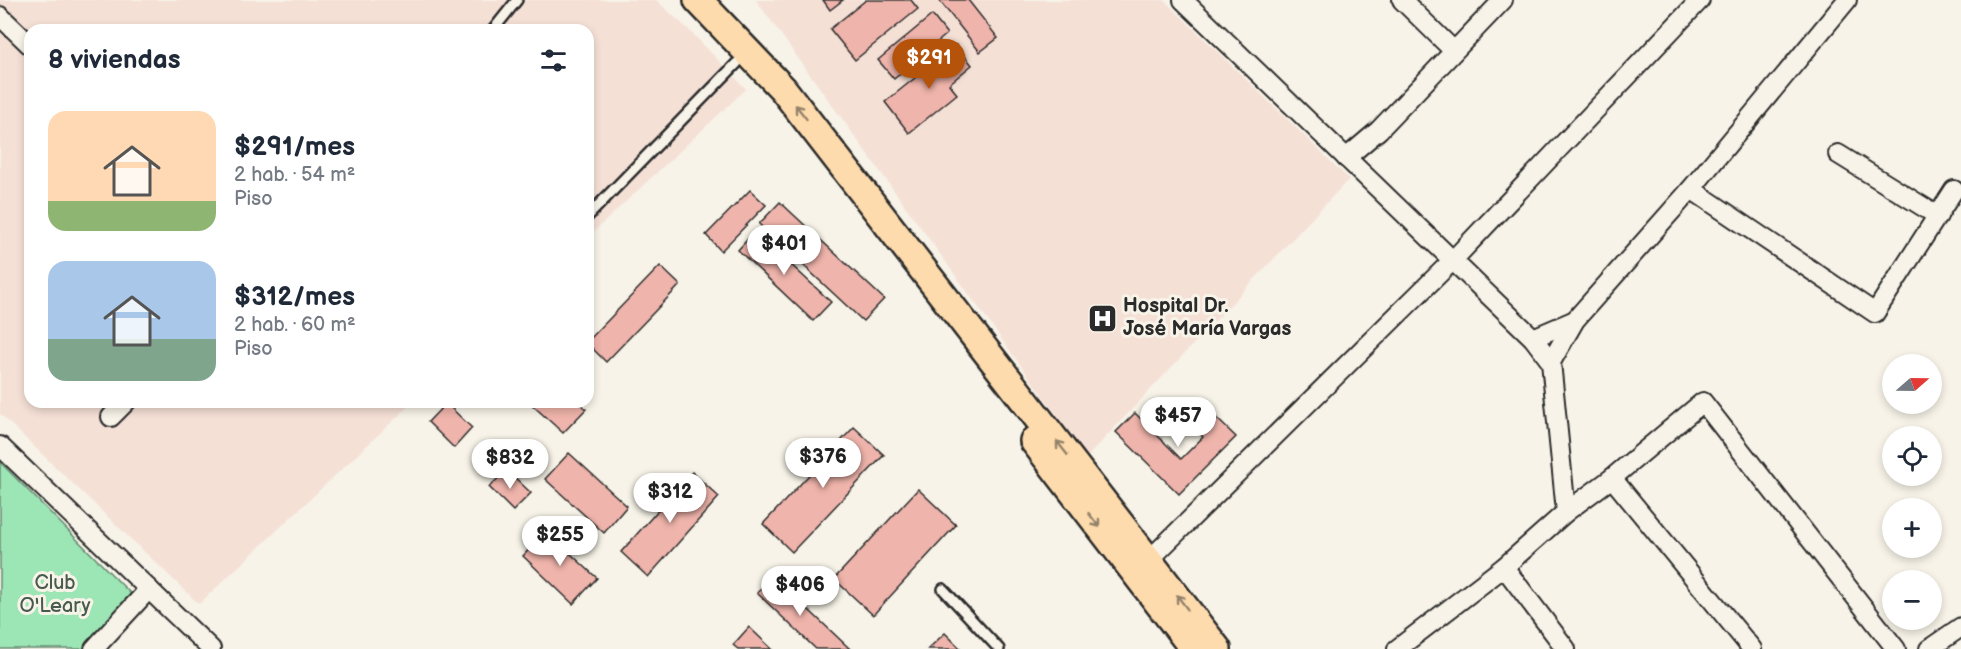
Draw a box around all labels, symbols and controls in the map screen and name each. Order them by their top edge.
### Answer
pin: $291 [893,39,965,90]
icon: filters [537,44,570,77]
text: 8 viviendas [48,45,180,76]
text: $291 [906,46,952,70]
one-way arrow [794,104,807,120]
text: $291/mes [234,132,355,163]
icon: home [96,135,168,207]
text: 2 hab. · 54 m² [234,163,355,187]
text: Piso [234,187,273,211]
pin: $401 [748,225,820,276]
text: $401 [761,232,807,256]
text: $312/mes [234,282,355,313]
icon: home [96,285,168,357]
place label: Hospital Dr. José María Vargas [1123,294,1292,341]
hospital icon: Hospital Dr. José María Vargas [1086,302,1118,334]
text: 2 hab. · 60 m² [234,313,356,337]
text: Piso [234,337,273,361]
north arrow [1882,354,1942,414]
map controls [1882,354,1942,630]
pin: $457 [1142,397,1214,448]
text: $457 [1154,404,1202,428]
button: locate [1882,426,1942,486]
pin: $376 [787,438,859,489]
pin: $832 [474,439,546,490]
one-way arrow [1056,440,1069,456]
text: $376 [799,445,847,469]
text: $832 [486,446,534,470]
pin: $312 [634,473,706,524]
text: $312 [647,480,693,504]
button: + [1882,498,1942,558]
one-way arrow [1088,512,1101,528]
pin: $255 [524,516,596,567]
text: $255 [536,523,584,547]
pin: $406 [764,566,836,617]
button: − [1882,570,1942,630]
park label: Club O'Leary [19,571,91,618]
text: $406 [775,573,825,597]
one-way arrow [1175,595,1188,611]

